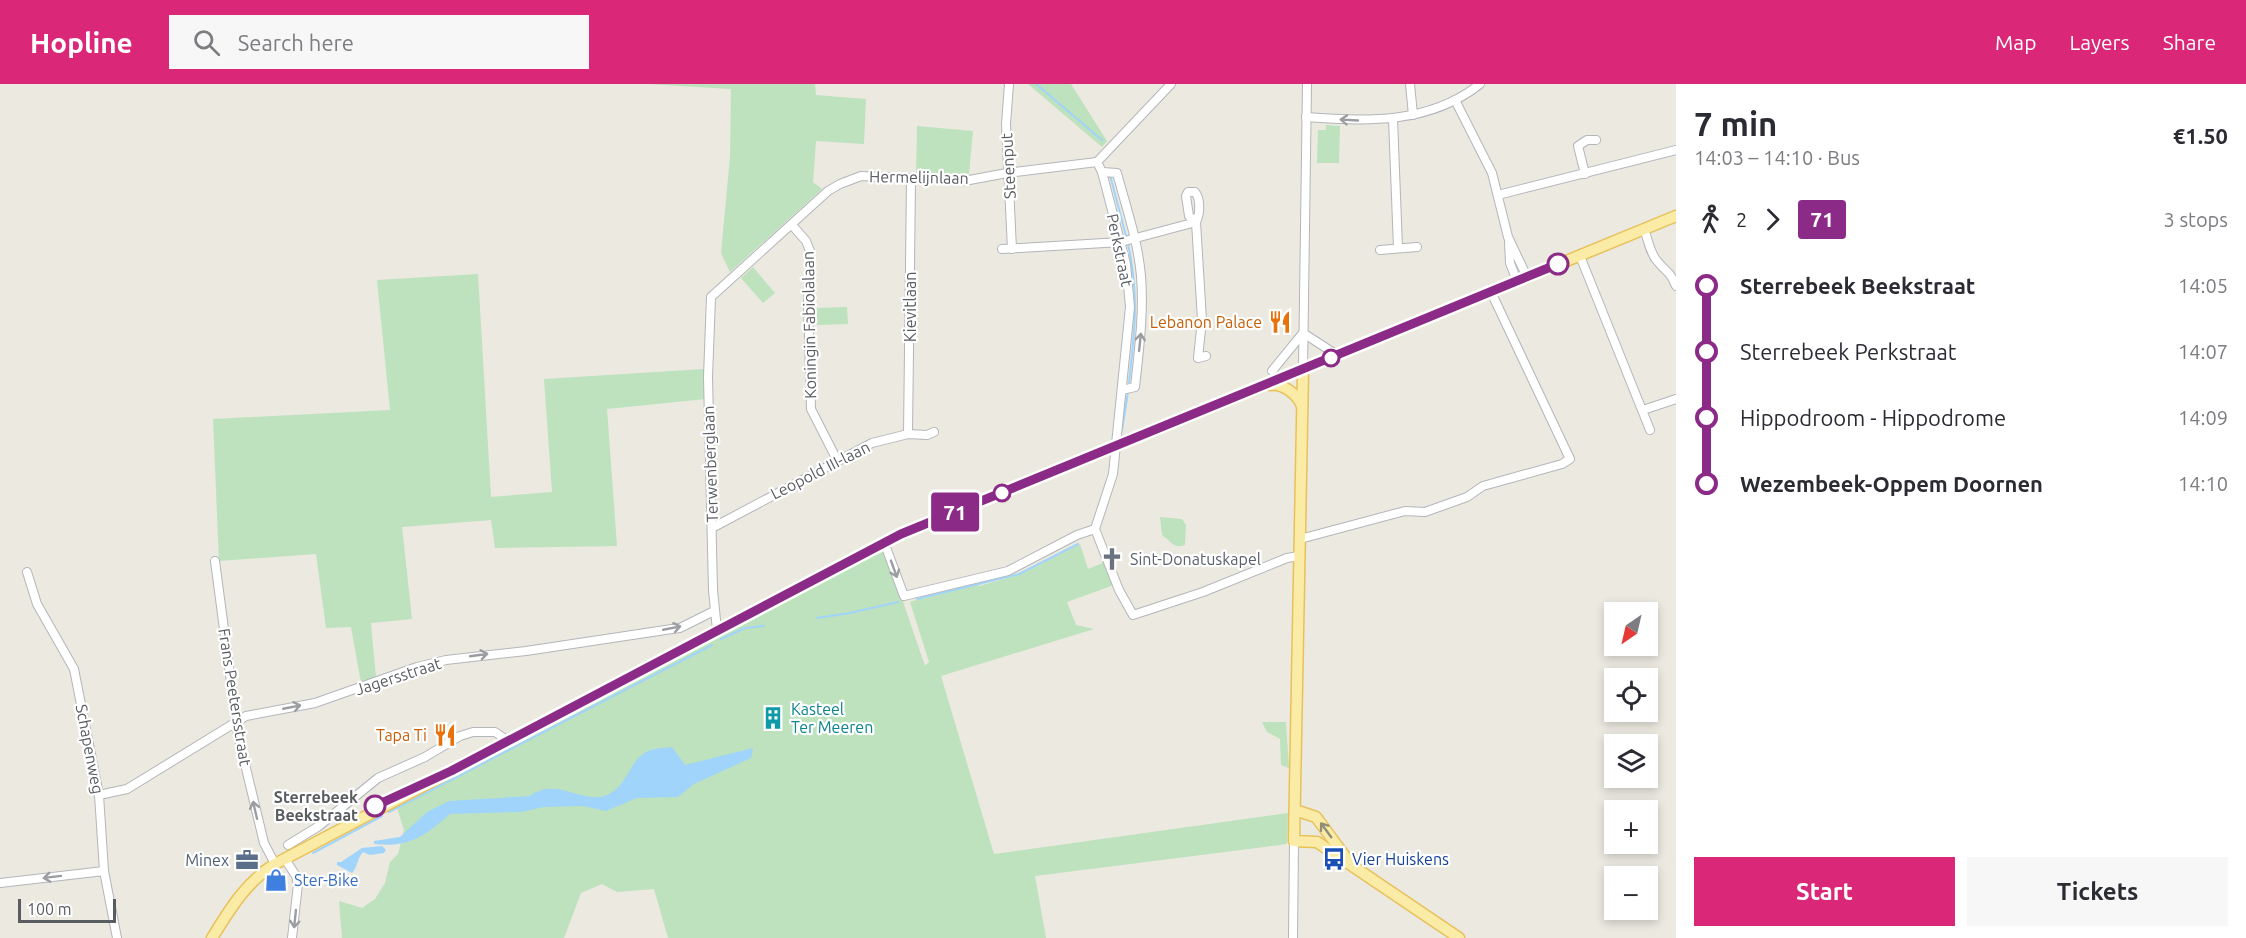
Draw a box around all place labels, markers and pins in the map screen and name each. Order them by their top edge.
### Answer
unlabelled marker [1547,253,1569,275]
restaurant icon: Lebanon Palace [1267,309,1293,335]
place label: Lebanon Palace [1150,313,1262,331]
unlabelled marker [1322,349,1340,367]
unlabelled marker [993,484,1011,502]
church icon: Sint-Donatuskapel [1099,546,1125,572]
place label: Sint-Donatuskapel [1130,550,1261,568]
place label: Kasteel Ter Meeren [791,700,873,736]
building icon: Kasteel Ter Meeren [760,705,786,731]
restaurant icon: Tapa Ti [432,722,458,748]
place label: Tapa Ti [376,726,427,744]
place label: Sterrebeek Beekstraat [274,788,358,824]
marker: Sterrebeek Beekstraat [364,795,386,817]
bus stop icon: Vier Huiskens [1321,846,1347,872]
office icon: Minex [234,847,260,873]
place label: Vier Huiskens [1352,850,1449,868]
place label: Minex [185,851,229,869]
shop icon: Ster-Bike [263,867,289,893]
place label: Ster-Bike [294,871,359,889]

